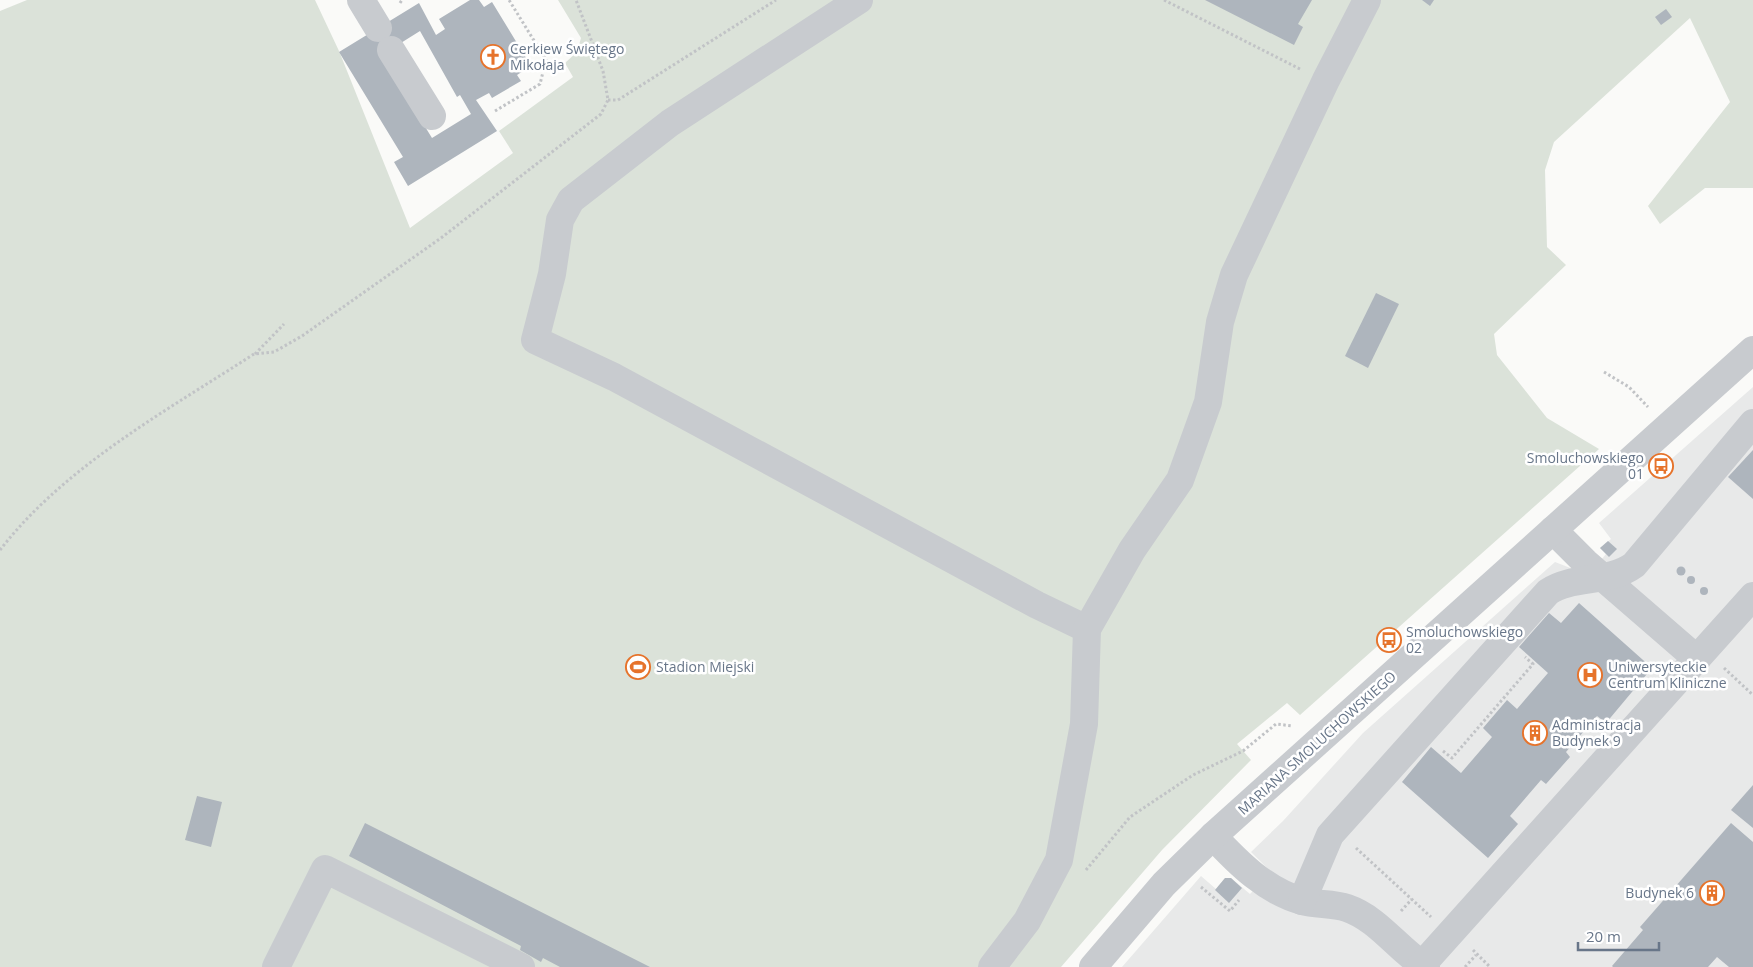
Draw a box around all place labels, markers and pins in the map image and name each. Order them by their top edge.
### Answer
place label: Cerkiew Świętego Mikołaja [510,39,624,74]
church icon: Cerkiew Świętego Mikołaja [480,44,506,70]
place label: Smoluchowskiego 01 [1527,448,1644,483]
bus stop icon: Smoluchowskiego 01 [1648,453,1674,479]
place label: Smoluchowskiego 02 [1406,622,1523,657]
bus stop icon: Smoluchowskiego 02 [1376,627,1402,653]
sports icon: Stadion Miejski [625,654,651,680]
place label: Stadion Miejski [656,657,754,676]
place label: Uniwersyteckie Centrum Kliniczne [1608,657,1727,692]
hospital icon: Uniwersyteckie Centrum Kliniczne [1577,662,1603,688]
place label: Administracja Budynek 9 [1552,715,1641,750]
building icon: Administracja Budynek 9 [1522,720,1548,746]
building icon: Budynek 6 [1699,880,1725,906]
place label: Budynek 6 [1625,883,1694,902]

